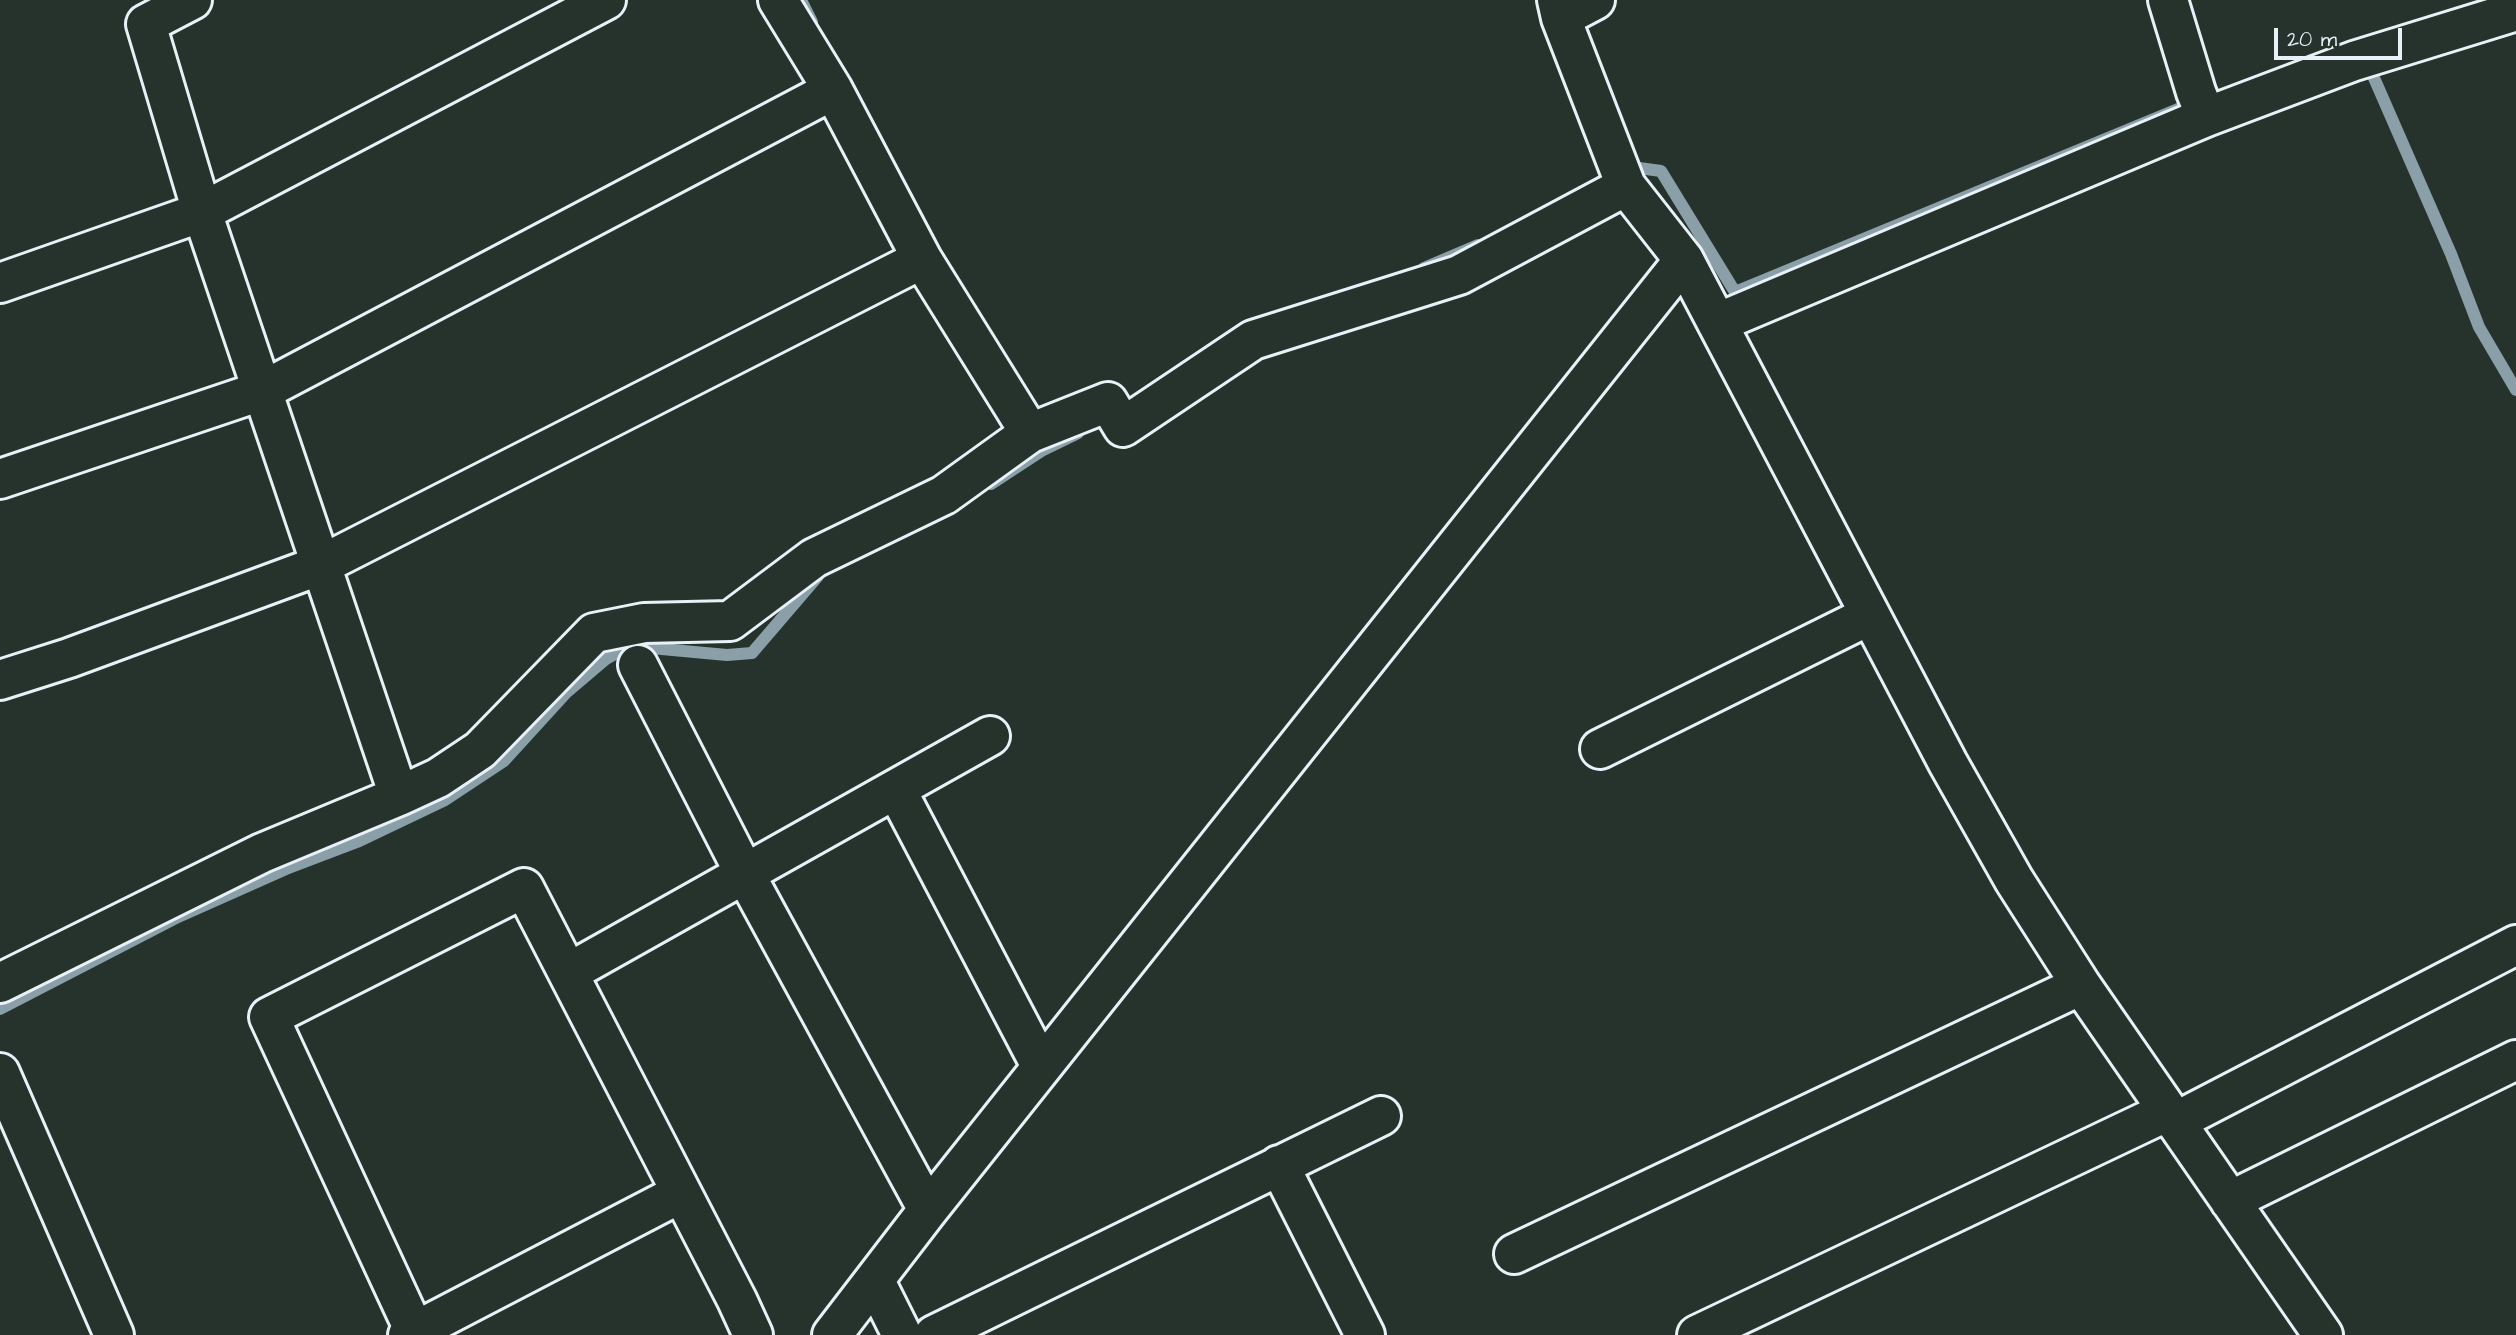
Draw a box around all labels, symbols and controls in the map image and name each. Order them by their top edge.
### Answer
scale bar [2278,14,2406,58]
text: 20 m [2287,25,2337,54]

